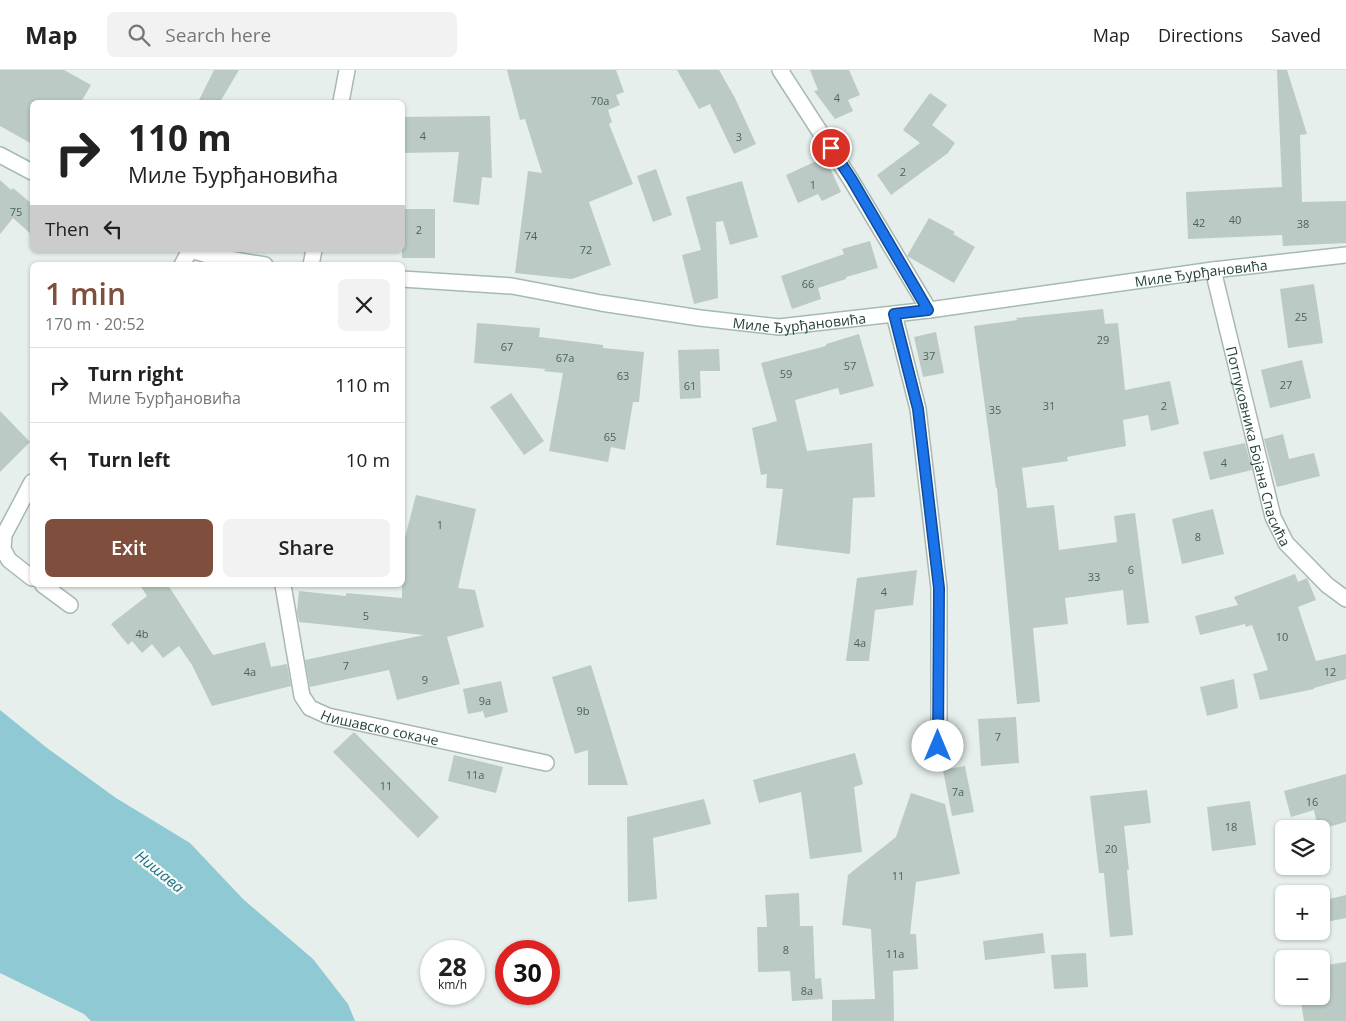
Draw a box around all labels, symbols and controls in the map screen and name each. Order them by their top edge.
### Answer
search box [107,12,457,57]
text: Map [25,18,77,51]
icon: search [125,21,153,49]
text: Search here [165,22,271,48]
text: Map [1093,23,1130,47]
text: Directions [1158,23,1243,47]
text: Saved [1271,23,1321,47]
house number: 4 [834,90,841,105]
house number: 70a [591,93,609,108]
text: 110 m [128,114,232,161]
icon: right [45,120,110,185]
pin [810,127,852,169]
house number: 4 [420,128,427,143]
house number: 3 [736,129,742,144]
icon: arrive [817,134,845,162]
text: Миле Ђурђановића [128,159,338,189]
house number: 2 [900,164,906,179]
house number: 1 [810,177,816,192]
house number: 75 [10,204,22,219]
house number: 40 [1229,212,1241,227]
icon: left [99,215,127,243]
house number: 42 [1193,215,1205,230]
text: Then [45,216,89,242]
house number: 38 [1297,216,1309,231]
house number: 2 [416,222,422,237]
house number: 74 [525,228,538,243]
house number: 72 [580,242,592,257]
street label: Миле Ђурђановића [1133,254,1268,290]
text: 1 min [45,273,126,314]
house number: 66 [802,276,814,291]
button: close [338,279,390,331]
street label: Миле Ђурђановића [732,308,867,337]
house number: 25 [1295,309,1307,324]
text: 170 m · 20:52 [45,313,145,335]
house number: 29 [1097,332,1109,347]
house number: 67 [501,339,513,354]
street label: Потпуковника Бојана Спасића [1222,344,1295,549]
house number: 37 [923,348,935,363]
house number: 67a [556,350,574,365]
house number: 57 [844,358,856,373]
text: Turn right [88,361,183,387]
house number: 59 [780,366,792,381]
house number: 63 [617,368,629,383]
icon: right [45,371,73,399]
text: 110 m [335,372,390,398]
house number: 27 [1280,377,1292,392]
house number: 61 [684,378,696,393]
text: Миле Ђурђановића [88,387,241,409]
house number: 31 [1043,398,1055,413]
house number: 2 [1161,398,1167,413]
house number: 35 [989,402,1001,417]
house number: 65 [604,429,616,444]
icon: left [45,446,73,474]
text: Turn left [88,447,170,473]
text: 10 m [346,447,390,473]
house number: 4 [1221,455,1228,470]
house number: 1 [437,517,443,532]
button: Exit [45,519,213,577]
button: Share [223,519,390,577]
house number: 8 [1195,529,1201,544]
house number: 6 [1128,562,1134,577]
house number: 33 [1088,569,1100,584]
house number: 4 [881,584,888,599]
house number: 5 [363,608,369,623]
house number: 4b [135,626,149,641]
house number: 10 [1276,629,1288,644]
house number: 4a [854,635,866,650]
house number: 7 [343,658,349,673]
house number: 4a [244,664,256,679]
house number: 12 [1324,664,1336,679]
house number: 9 [422,672,428,687]
house number: 9a [479,693,491,708]
house number: 9b [576,703,590,718]
street label: Нишавско сокаче [318,705,441,749]
position arrow [911,719,963,771]
house number: 7 [995,729,1001,744]
house number: 11a [466,767,484,782]
house number: 11 [380,778,392,793]
house number: 7a [952,784,964,799]
house number: 16 [1306,794,1318,809]
house number: 18 [1225,819,1237,834]
map controls [1275,820,1330,1005]
button: layers [1275,820,1330,875]
house number: 20 [1105,841,1117,856]
water label: Нишава [132,845,189,897]
house number: 11 [892,868,904,883]
button: + [1275,885,1330,940]
speed limit sign: 30 [495,940,560,1005]
house number: 8 [783,942,789,957]
house number: 11a [886,946,904,961]
text: 28 [438,949,467,983]
button: − [1275,950,1330,1005]
text: km/h [438,976,467,993]
house number: 8a [801,983,813,998]

